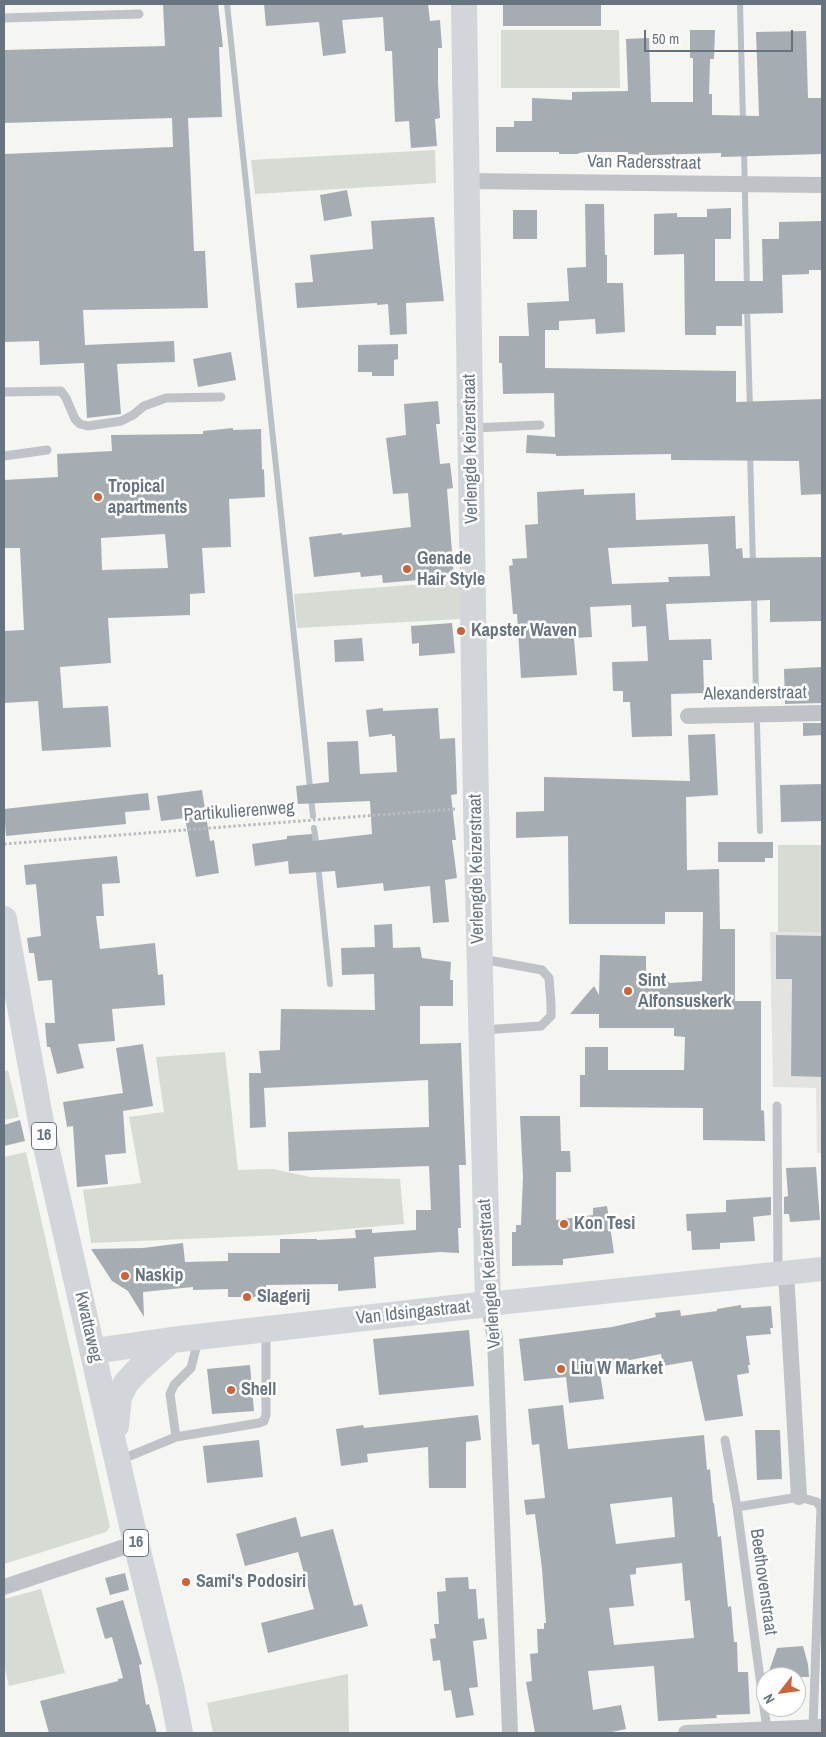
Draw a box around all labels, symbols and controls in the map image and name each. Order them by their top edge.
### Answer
scale bar [646,20,795,52]
text: 50 m [652,28,679,49]
street label: Van Radersstraat [587,151,701,175]
street label: Verlengde Keizerstraat [459,374,483,524]
place label: Tropical apartments [108,476,188,518]
marker: Tropical apartments [92,491,104,503]
place label: Genade Hair Style [417,548,485,590]
marker: Genade Hair Style [401,563,413,575]
place label: Kapster Waven [471,620,577,642]
marker: Kapster Waven [455,625,467,637]
street label: Alexanderstraat [703,682,807,706]
street label: Verlengde Keizerstraat [465,794,489,944]
street label: Partikulierenweg [183,797,295,827]
place label: Sint Alfonsuskerk [638,970,732,1012]
marker: Sint Alfonsuskerk [622,985,634,997]
road number: 16 [32,1122,56,1150]
street label: Verlengde Keizerstraat [474,1198,506,1350]
place label: Kon Tesi [574,1213,635,1235]
marker: Kon Tesi [558,1218,570,1230]
place label: Naskip [135,1265,183,1287]
marker: Naskip [119,1270,131,1282]
place label: Slagerij [257,1286,310,1308]
street label: Kwattaweg [69,1289,107,1365]
marker: Slagerij [241,1291,253,1303]
street label: Van Idsingastraat [355,1296,471,1330]
place label: Liu W Market [571,1358,663,1380]
marker: Liu W Market [555,1363,567,1375]
place label: Shell [241,1379,276,1401]
marker: Shell [225,1384,237,1396]
street label: Beethovenstraat [745,1527,781,1637]
road number: 16 [124,1530,148,1556]
place label: Sami's Podosiri [196,1571,306,1593]
marker: Sami's Podosiri [180,1576,192,1588]
north arrow [756,1667,806,1717]
text: N [759,1691,779,1707]

